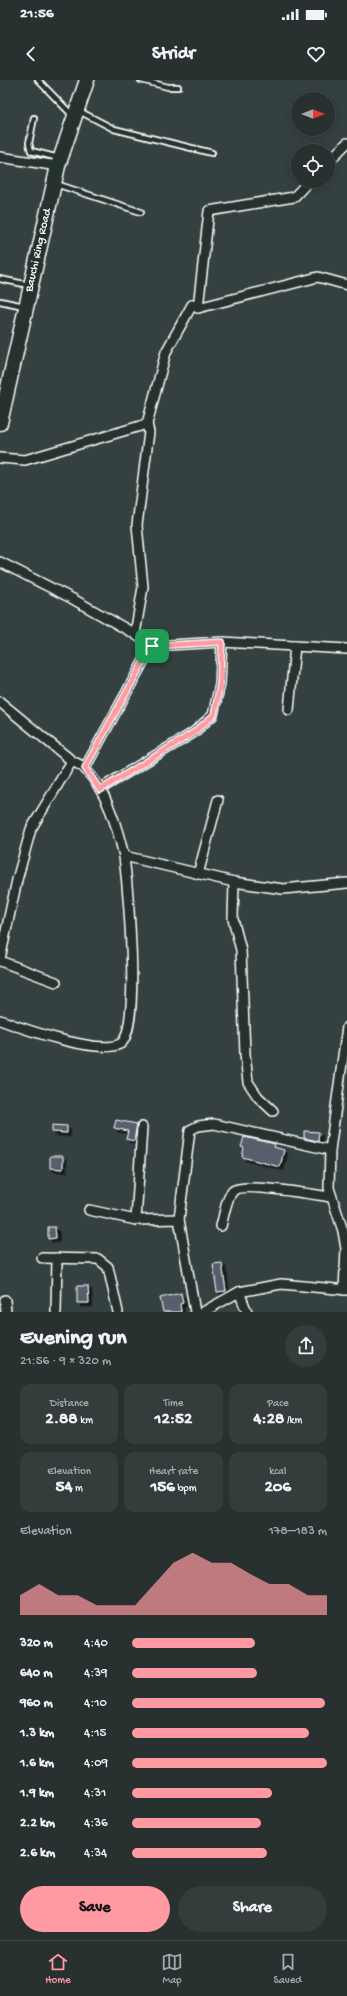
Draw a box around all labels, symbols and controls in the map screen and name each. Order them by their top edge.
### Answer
text: 21:56 [20,5,54,23]
icon: back [20,43,42,65]
icon: heart [305,43,327,65]
text: Stridr [152,44,195,65]
north arrow [291,92,335,136]
map controls [291,92,335,188]
button: locate [291,144,335,188]
street label: Bauchi Ring Road [23,206,55,294]
pin [135,629,169,663]
icon: arrive [141,635,163,657]
button: share [285,1325,327,1367]
text: Evening run [20,1326,127,1352]
text: 21:56 · 9 × 320 m [20,1354,111,1369]
text: Distance [50,1398,89,1410]
text: Time [163,1398,184,1410]
text: Pace [267,1398,289,1410]
text: 2.88 [45,1410,78,1430]
text: 12:52 [155,1410,192,1430]
text: 4:28 [253,1410,284,1430]
text: km [78,1415,93,1427]
text: /km [284,1415,302,1427]
text: Elevation [47,1466,91,1478]
text: Heart rate [149,1466,198,1478]
text: kcal [269,1466,286,1478]
text: 54 [55,1478,72,1498]
text: 156 [150,1478,175,1498]
text: 206 [265,1478,291,1498]
text: m [72,1483,83,1495]
text: bpm [175,1483,197,1495]
text: Elevation [20,1524,72,1539]
text: 178–183 m [268,1524,327,1539]
text: 320 m [20,1636,53,1651]
text: 4:40 [84,1636,108,1651]
text: 640 m [20,1666,52,1681]
text: 4:39 [84,1666,108,1681]
text: 960 m [20,1696,53,1711]
text: 4:10 [84,1696,107,1711]
text: 1.3 km [20,1726,54,1741]
text: 4:15 [84,1726,106,1741]
text: 1.6 km [20,1756,54,1771]
text: 4:09 [84,1756,108,1771]
text: 1.9 km [20,1786,54,1801]
text: 4:31 [84,1786,106,1801]
text: 2.2 km [20,1816,55,1831]
text: 4:36 [84,1816,108,1831]
text: 2.6 km [20,1846,55,1861]
text: 4:34 [84,1846,107,1861]
button: Save [20,1886,170,1932]
button: Share [178,1886,327,1932]
tab: Home [45,1951,71,1987]
tab: Map [161,1951,183,1987]
tab: Saved [274,1951,302,1987]

